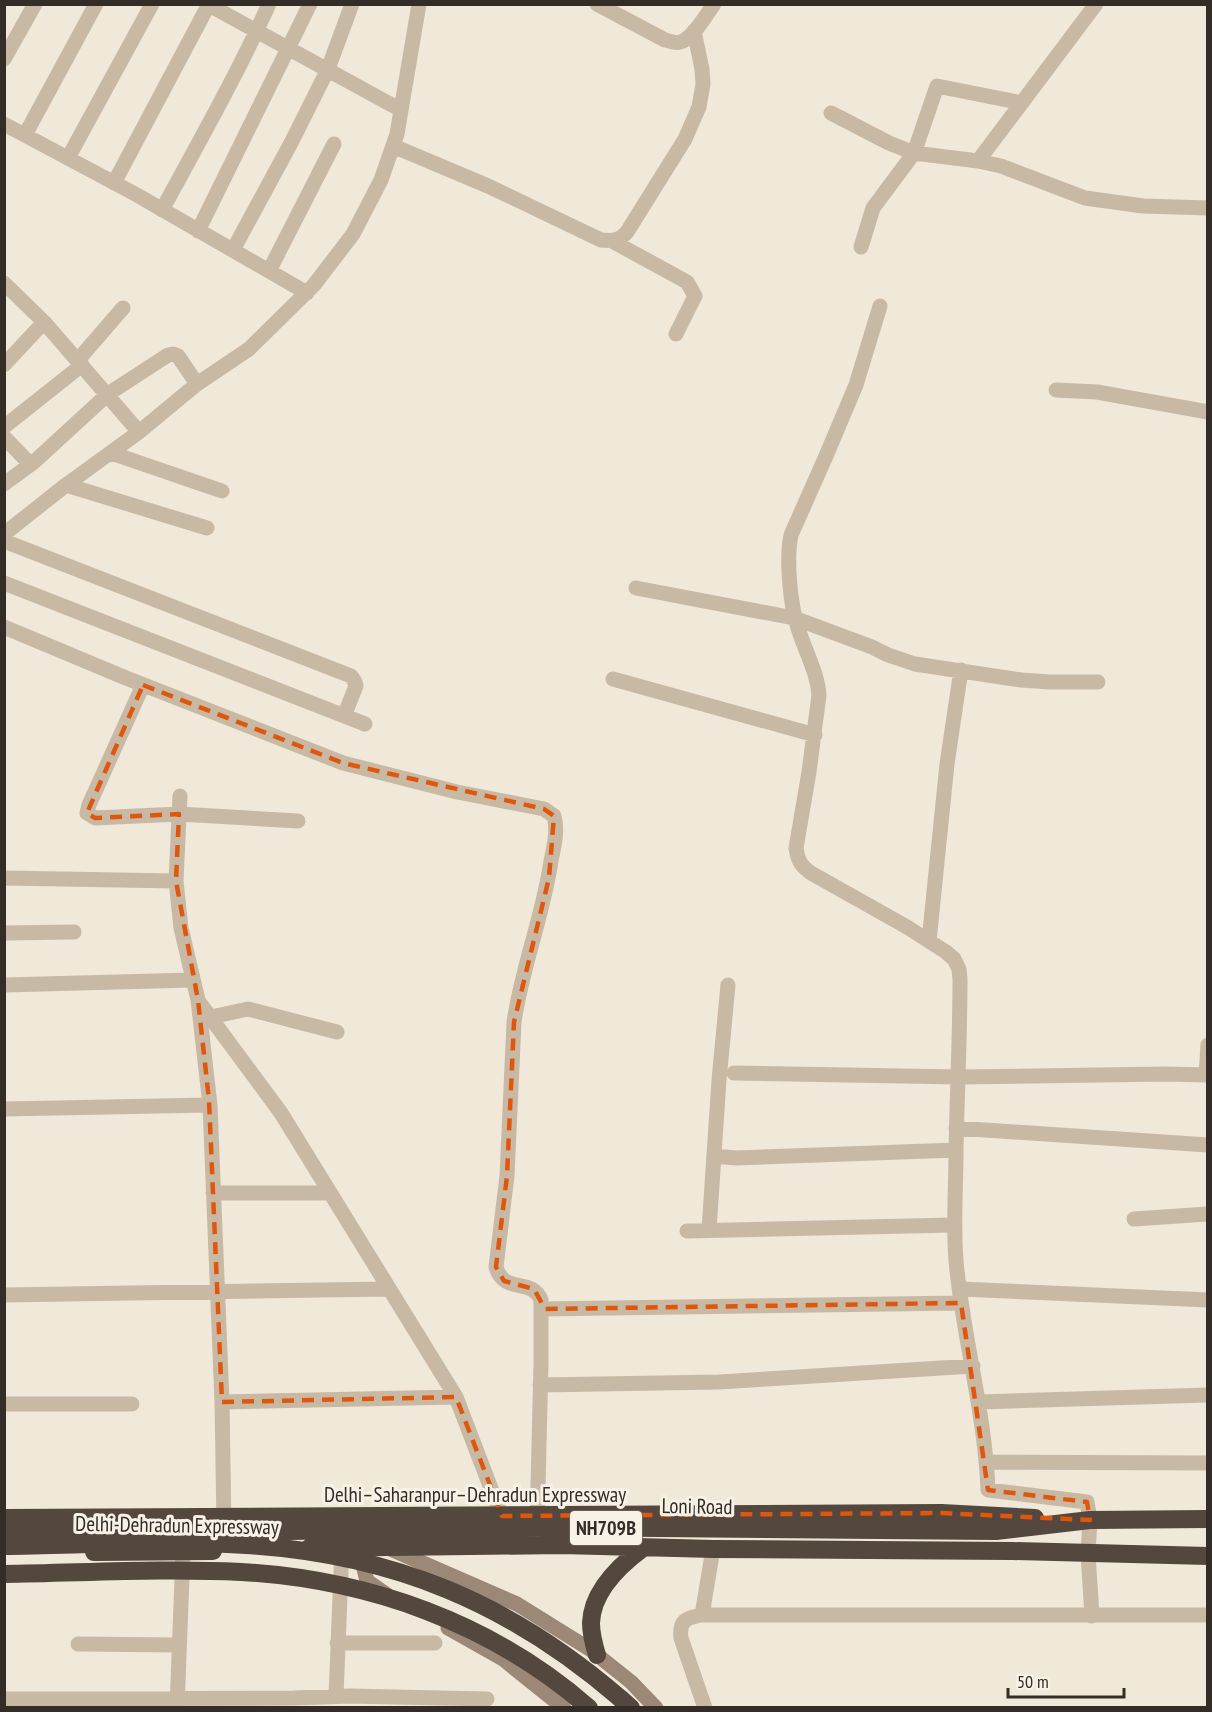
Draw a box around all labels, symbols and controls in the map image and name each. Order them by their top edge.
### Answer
street label: Delhi–Saharanpur–Dehradun Expressway [324,1481,626,1508]
street label: Loni Road [661,1492,733,1520]
street label: Delhi-Dehradun Expressway [75,1510,279,1540]
road number: NH709B [570,1511,642,1545]
scale bar [1008,1661,1124,1699]
text: 50 m [1017,1670,1049,1693]

